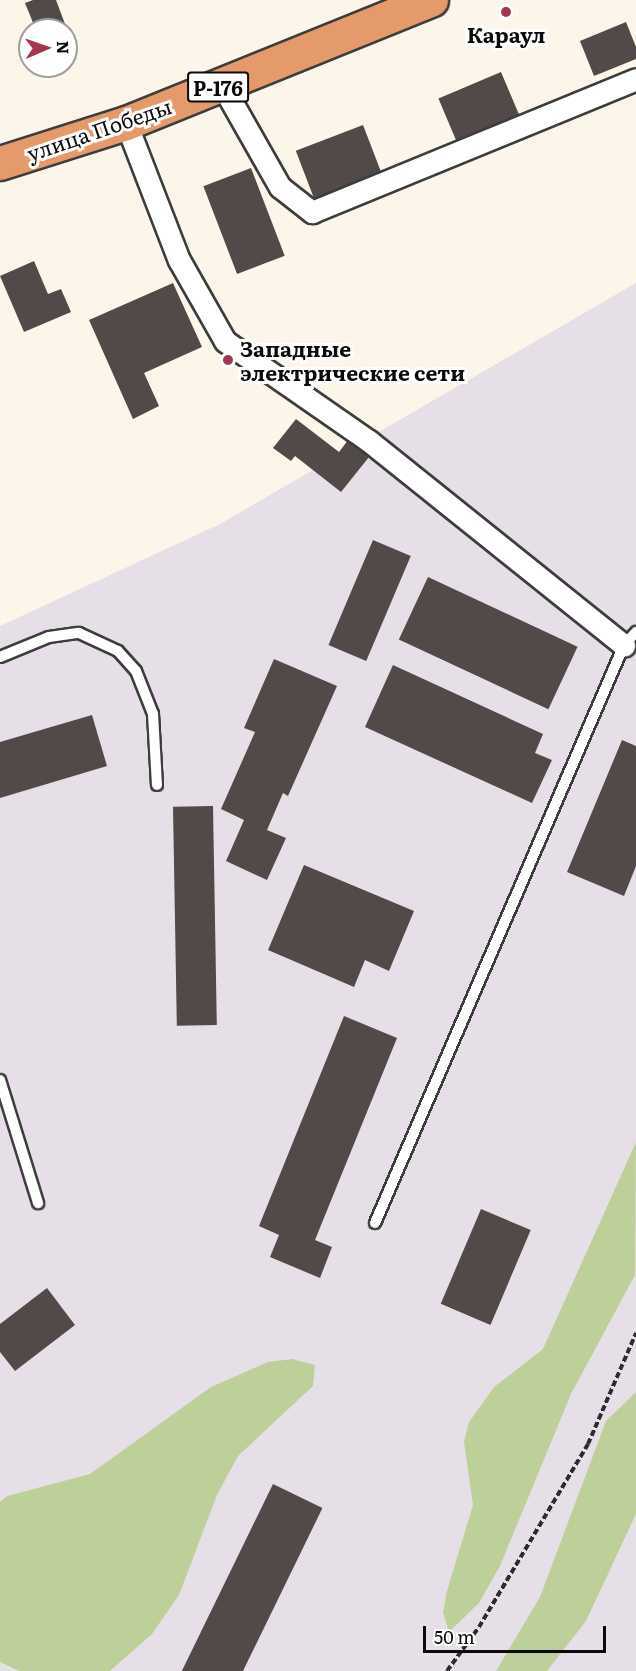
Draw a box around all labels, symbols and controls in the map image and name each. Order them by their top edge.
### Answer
marker: Караул [499,5,513,19]
north arrow [18,18,78,78]
place label: Караул [467,21,545,47]
text: N [52,40,76,55]
road number: Р-176 [186,70,250,104]
street label: улица Победы [23,92,175,166]
place label: Западные электрические сети [240,335,465,385]
marker: Западные электрические сети [221,353,235,367]
scale bar [426,1614,609,1652]
text: 50 m [434,1623,475,1650]

